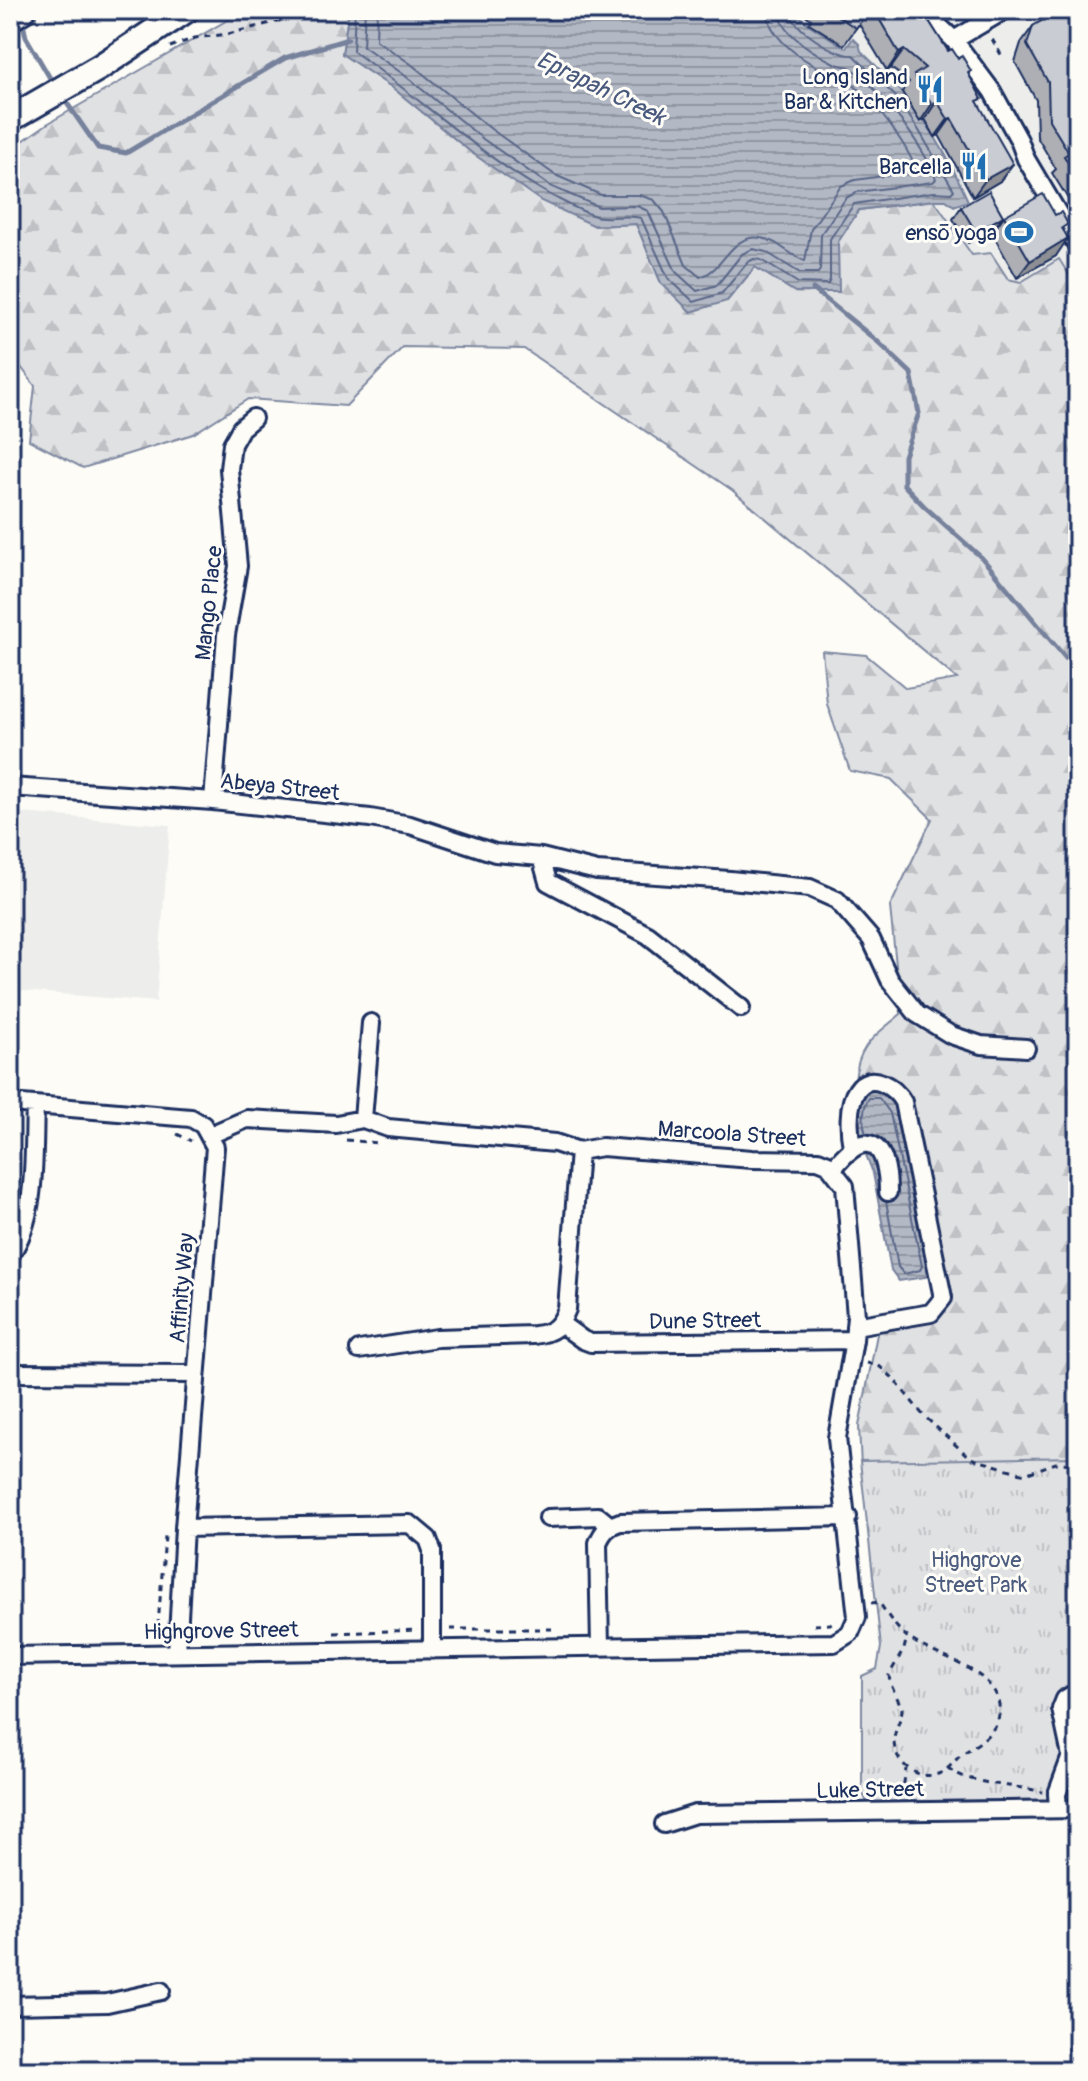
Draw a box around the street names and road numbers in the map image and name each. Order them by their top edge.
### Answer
street label: Mango Place [189,544,229,662]
street label: Abeya Street [219,767,341,807]
street label: Marcoola Street [657,1115,807,1153]
street label: Affinity Way [163,1232,201,1344]
street label: Dune Street [649,1306,761,1336]
street label: Highgrove Street [143,1616,299,1646]
street label: Luke Street [816,1775,924,1805]

